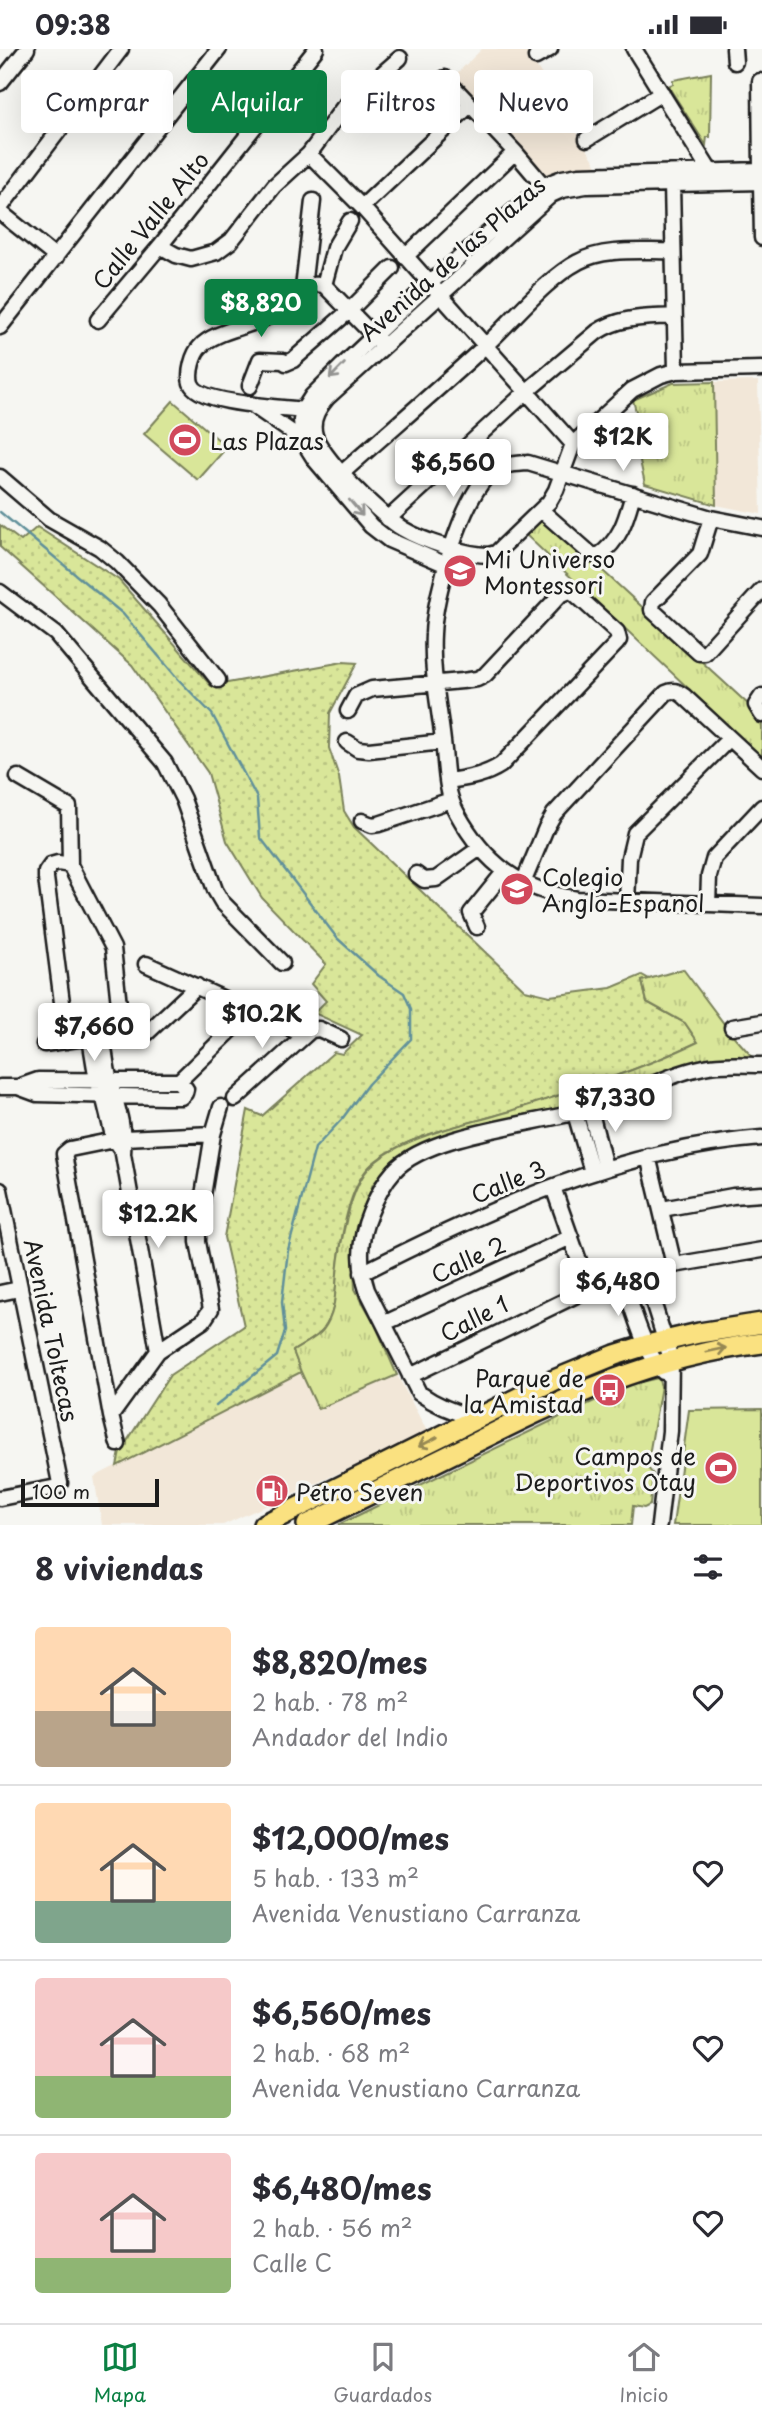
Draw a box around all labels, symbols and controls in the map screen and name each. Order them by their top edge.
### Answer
text: 09:38 [35,5,111,44]
chip: Comprar [21,70,173,133]
chip: Alquilar [187,70,327,133]
chip: Filtros [341,70,460,133]
chip: Nuevo [474,70,593,133]
street label: Calle Valle Alto [83,143,217,297]
street label: Avenida de las Plazas [351,167,553,349]
pin: $8,820 [204,279,318,339]
text: $8,820 [220,284,302,319]
one-way arrow [328,363,345,380]
pin: $12K [582,413,664,473]
text: $12K [593,418,653,453]
sports icon: Las Plazas [166,421,204,459]
place label: Las Plazas [210,423,324,458]
pin: $6,560 [396,440,510,499]
text: $6,560 [411,444,495,479]
one-way arrow [348,499,364,517]
place label: Mi Universo Montessori [484,541,615,602]
school or university icon: Mi Universo Montessori [441,552,479,590]
place label: Colegio Anglo-Espanol [542,859,704,920]
school or university icon: Colegio Anglo-Espanol [498,870,536,908]
pin: $10.2K [205,991,319,1050]
text: $10.2K [222,995,302,1030]
pin: $7,660 [37,1003,151,1063]
text: $7,660 [54,1008,134,1043]
pin: $7,330 [558,1075,672,1134]
text: $7,330 [575,1079,655,1114]
street label: Calle 3 [465,1150,551,1212]
pin: $12.2K [101,1191,215,1250]
text: $12.2K [118,1195,198,1230]
street label: Calle 2 [425,1226,511,1292]
street label: Avenida Toltecas [16,1235,88,1425]
pin: $6,480 [561,1259,675,1318]
text: $6,480 [576,1263,660,1298]
street label: Calle 1 [434,1286,514,1350]
one-way arrow [704,1342,727,1356]
place label: Parque de la Amistad [463,1360,584,1421]
bus stop icon: Parque de la Amistad [590,1371,628,1409]
one-way arrow [418,1435,439,1449]
place label: Campos de Deportivos Otay [514,1438,696,1499]
sports icon: Campos de Deportivos Otay [702,1449,740,1487]
fuel station icon: Petro Seven [253,1472,291,1510]
place label: Petro Seven [296,1474,423,1509]
scale bar [21,1476,159,1508]
text: 100 m [32,1477,90,1505]
text: 8 viviendas [35,1545,203,1590]
icon: filters [689,1548,727,1586]
text: $8,820/mes [252,1639,427,1684]
icon: home [91,1655,175,1739]
icon: heart [689,1678,727,1716]
text: 2 hab. · 78 m² [252,1684,408,1719]
text: Andador del Indio [252,1719,448,1754]
text: $12,000/mes [252,1815,449,1860]
icon: home [91,1831,175,1915]
icon: heart [689,1854,727,1892]
text: 5 hab. · 133 m² [252,1860,419,1895]
text: Avenida Venustiano Carranza [252,1895,580,1930]
text: $6,560/mes [252,1990,431,2035]
icon: home [91,2006,175,2090]
icon: heart [689,2029,727,2067]
text: 2 hab. · 68 m² [252,2035,410,2070]
text: Avenida Venustiano Carranza [252,2070,580,2105]
text: $6,480/mes [252,2165,432,2210]
icon: home [91,2181,175,2265]
icon: heart [689,2204,727,2242]
text: 2 hab. · 56 m² [252,2210,413,2245]
text: Calle C [252,2245,332,2280]
tab: Mapa [94,2338,146,2408]
tab: Guardados [333,2338,432,2408]
tab: Inicio [619,2338,668,2408]

